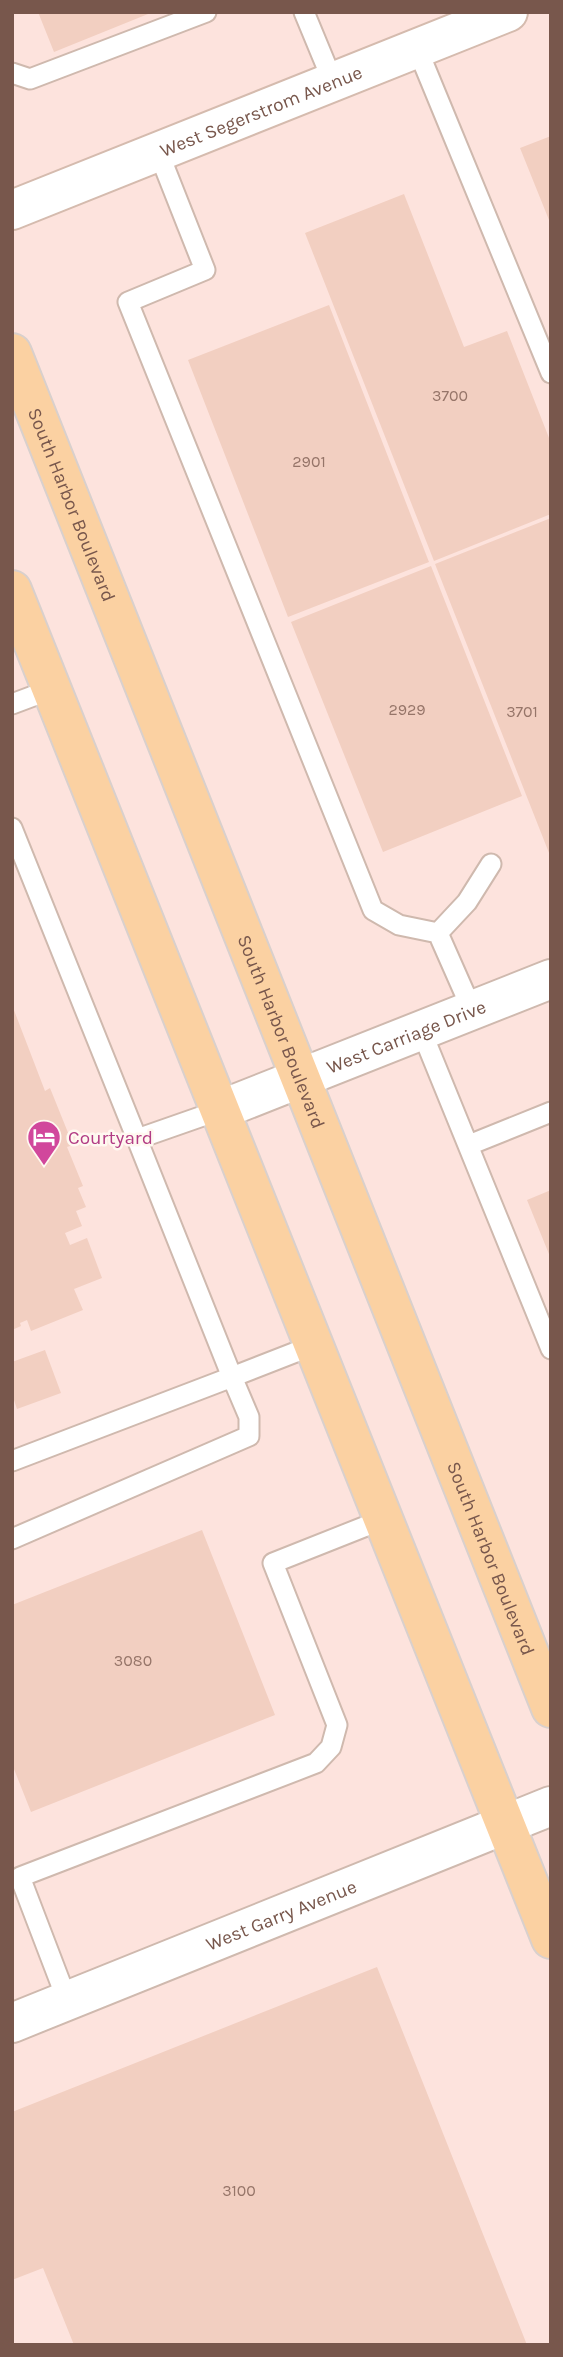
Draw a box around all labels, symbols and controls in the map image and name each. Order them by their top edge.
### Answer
street label: West Segerstrom Avenue [157,61,366,162]
house number: 3700 [432,386,468,405]
street label: South Harbor Boulevard [23,405,120,605]
house number: 2901 [292,452,326,471]
house number: 2929 [388,700,426,719]
house number: 3701 [506,702,538,721]
street label: South Harbor Boulevard [232,932,329,1132]
street label: West Carriage Drive [324,996,489,1079]
hotel icon: Courtyard [25,1118,63,1167]
place label: Courtyard [68,1127,153,1149]
street label: South Harbor Boulevard [442,1458,539,1659]
house number: 3080 [114,1651,152,1670]
street label: West Garry Avenue [203,1875,360,1956]
house number: 3100 [222,2181,256,2200]

